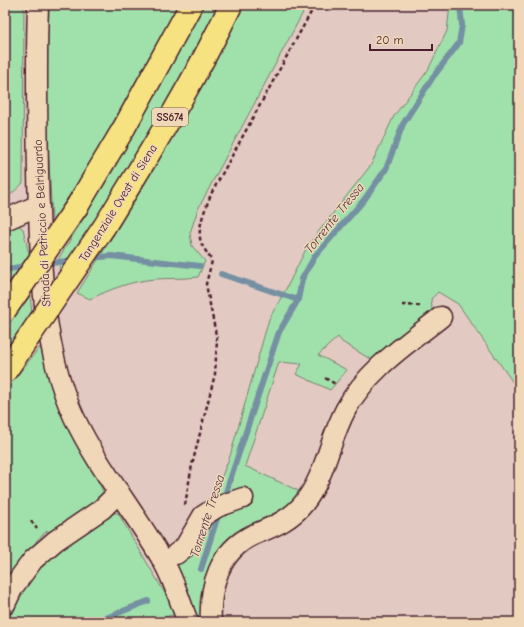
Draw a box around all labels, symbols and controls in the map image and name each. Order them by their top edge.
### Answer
scale bar [370,26,432,52]
text: 20 m [376,33,404,47]
road number: SS674 [152,108,188,126]
street label: Strada di Petriccio e Belriguardo [31,139,53,307]
street label: Tangenziale Ovest di Siena [76,142,160,264]
water label: Torrente Tressa [301,179,367,256]
water label: Torrente Tressa [187,472,228,559]

